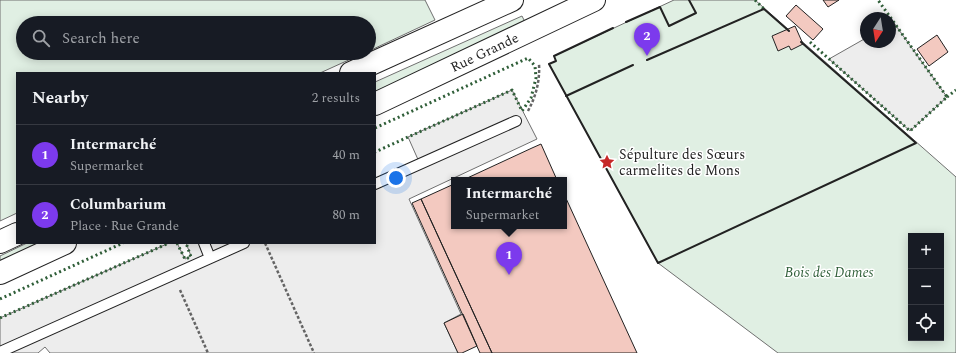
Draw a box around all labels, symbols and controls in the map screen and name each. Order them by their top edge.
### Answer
north arrow [860,12,896,48]
search box [16,16,376,60]
pin: 2 [634,23,660,56]
icon: search [30,27,52,49]
text: Search here [62,27,140,50]
street label: Rue Grande [447,27,522,77]
text: Nearby [32,85,88,111]
text: 2 results [312,88,360,108]
text: Intermarché [70,133,156,156]
place label: Sépulture des Sœurs carmelites de Mons [619,144,745,181]
text: 1 [41,145,49,165]
text: 40 m [333,145,360,165]
place icon: Sépulture des Sœurs carmelites de Mons [598,153,616,171]
text: Supermarket [70,156,144,176]
your location [386,168,406,188]
popup [451,177,567,229]
text: Intermarché [466,182,552,205]
text: Columbarium [70,193,166,216]
text: 2 [41,205,49,225]
text: 80 m [333,205,360,225]
text: Supermarket [466,205,539,225]
text: Place · Rue Grande [70,216,179,236]
map controls [908,233,944,341]
button: + [908,233,944,269]
pin: 1 [496,242,522,275]
park label: Bois des Dames [784,262,874,283]
button: − [908,269,944,305]
button: locate [908,305,944,341]

